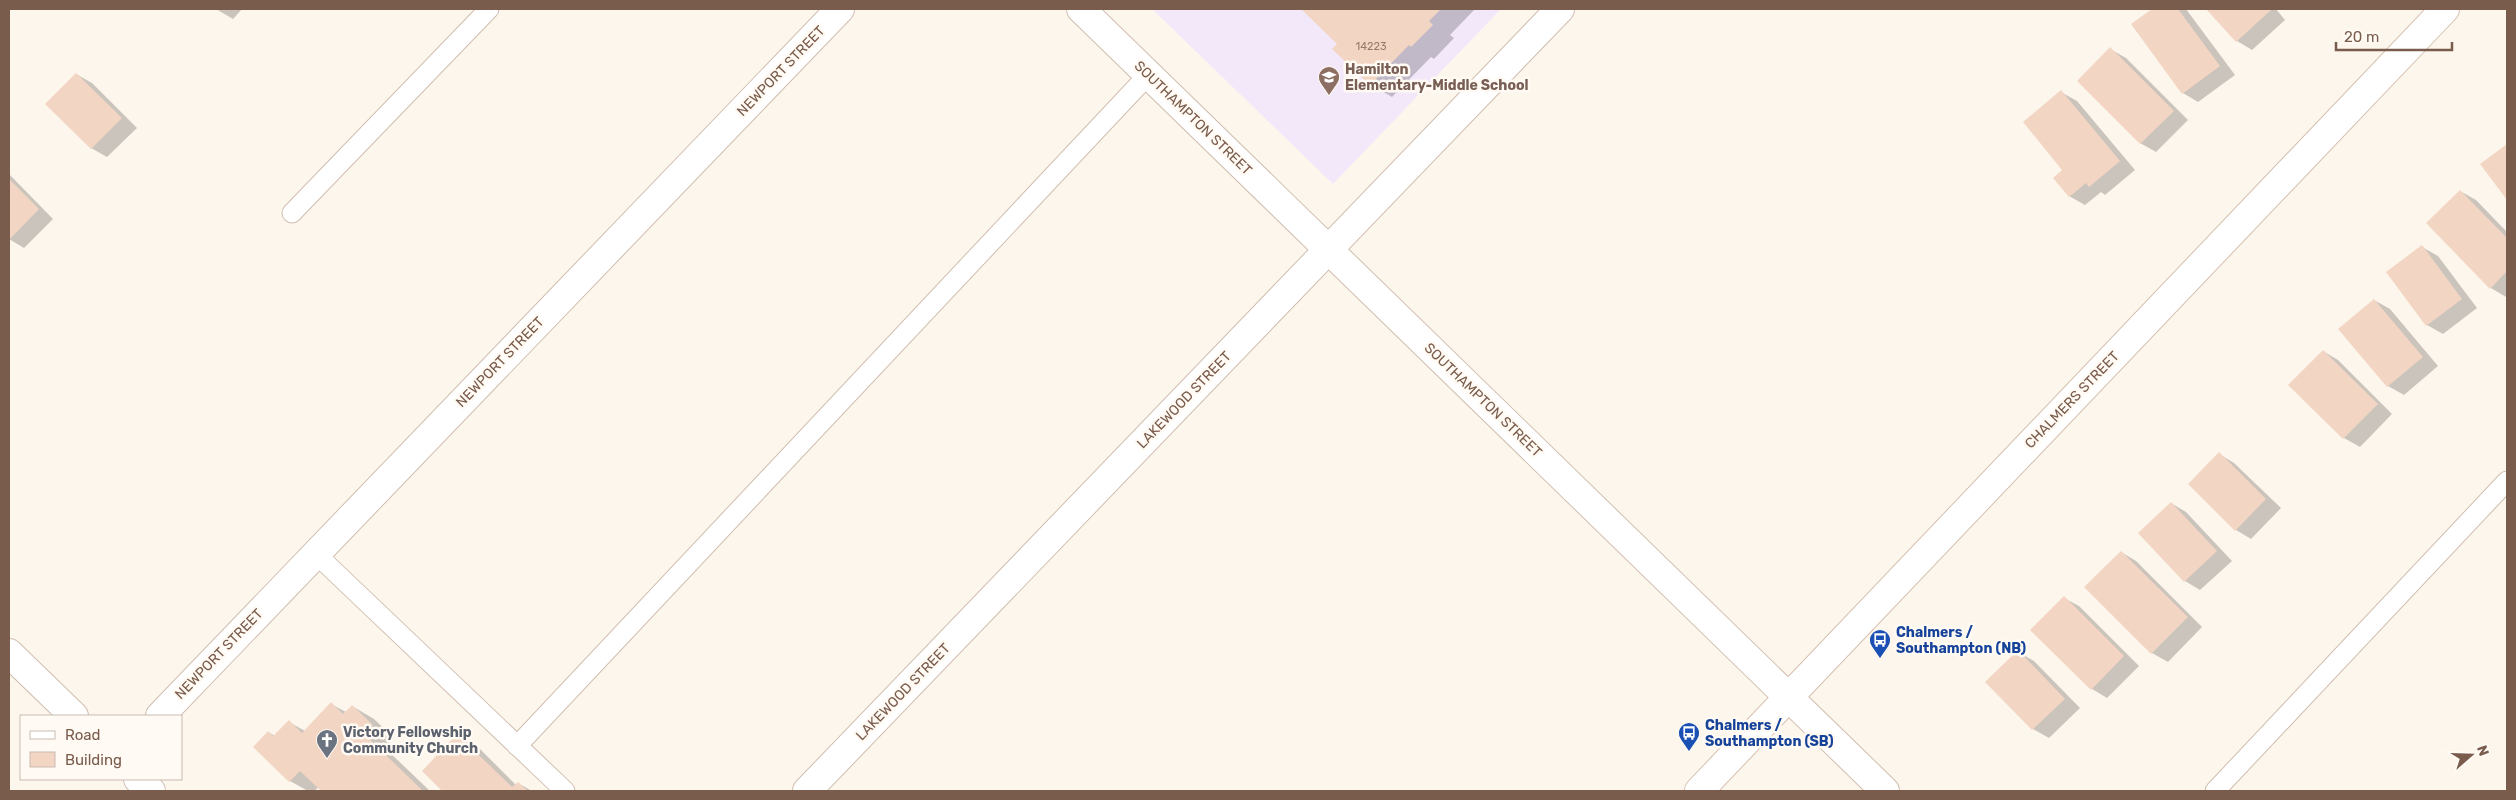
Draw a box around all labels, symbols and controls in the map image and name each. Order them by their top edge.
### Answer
scale bar [2336,20,2452,52]
street label: NEWPORT STREET [734,22,828,120]
text: 20 m [2344,28,2379,46]
house number: 14223 [1355,40,1387,53]
street label: SOUTHAMPTON STREET [1131,57,1255,179]
place label: Hamilton Elementary-Middle School [1345,61,1529,94]
school or university icon: Hamilton Elementary-Middle School [1317,65,1341,96]
street label: NEWPORT STREET [453,313,547,411]
street label: SOUTHAMPTON STREET [1421,339,1545,461]
street label: LAKEWOOD STREET [1133,348,1235,452]
street label: CHALMERS STREET [2021,348,2123,452]
street label: NEWPORT STREET [172,605,266,703]
place label: Chalmers / Southampton (NB) [1896,624,2026,657]
bus stop icon: Chalmers / Southampton (NB) [1868,628,1892,659]
street label: LAKEWOOD STREET [852,640,954,744]
legend [20,715,182,780]
place label: Chalmers / Southampton (SB) [1705,717,1834,750]
bus stop icon: Chalmers / Southampton (SB) [1677,721,1701,752]
place label: Victory Fellowship Community Church [343,724,478,757]
text: Road [65,726,101,744]
church icon: Victory Fellowship Community Church [315,728,339,759]
north arrow [2446,730,2496,780]
text: N [2473,743,2492,758]
text: Building [65,751,122,769]

